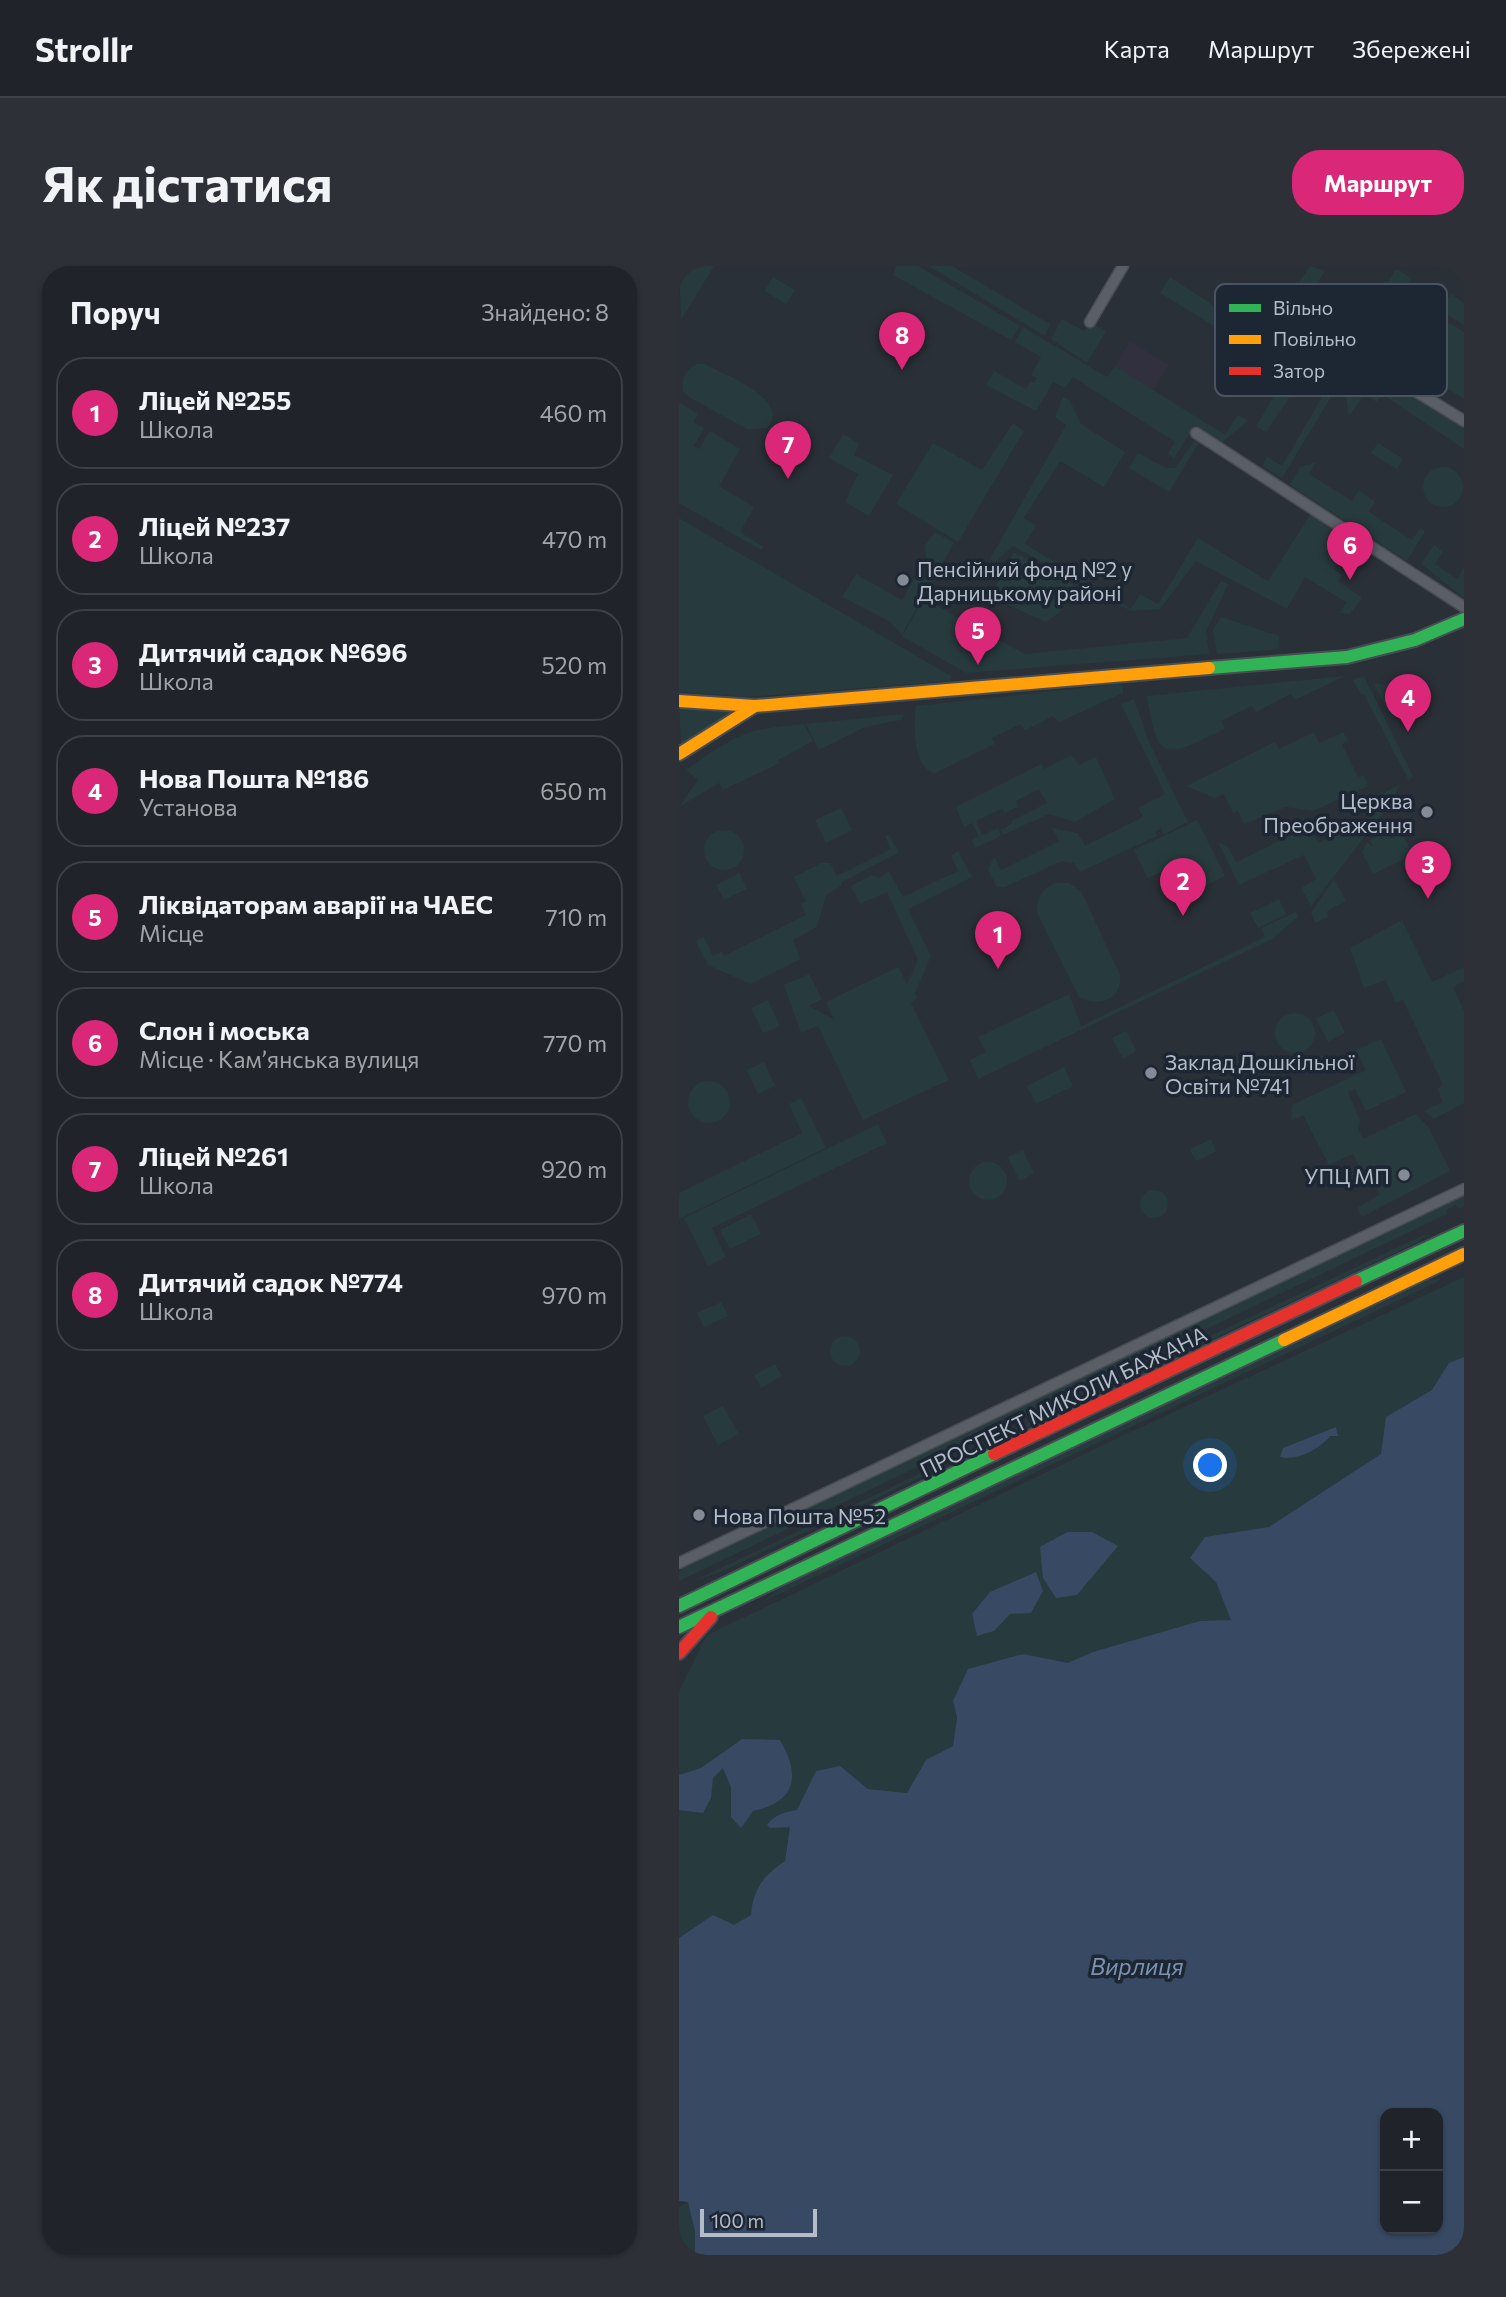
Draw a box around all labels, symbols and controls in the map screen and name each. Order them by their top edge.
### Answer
text: Strollr [35,28,133,69]
text: Карта [1104,34,1170,63]
text: Маршрут [1208,34,1314,63]
text: Збережені [1352,34,1471,63]
button: Маршрут [1292,150,1464,215]
text: Як дістатися [42,152,333,212]
legend [1215,284,1447,396]
text: Поруч [70,293,161,330]
text: Вільно [1273,296,1333,319]
text: Знайдено: 8 [481,298,609,326]
pin: 8 [879,312,925,370]
text: Повільно [1273,327,1356,350]
text: Затор [1273,359,1325,382]
text: Ліцей №255 [139,384,291,415]
text: 1 [90,399,100,427]
text: 460 m [540,399,607,427]
text: Школа [139,415,214,443]
pin: 7 [765,421,811,479]
text: Ліцей №237 [139,510,290,541]
pin: 6 [1327,522,1373,580]
text: 2 [88,525,102,553]
text: 470 m [542,525,607,553]
text: Школа [139,541,214,569]
place label: Пенсійний фонд №2 у Дарницькому районі [917,556,1132,605]
marker: Пенсійний фонд №2 у Дарницькому районі [895,572,911,588]
pin: 5 [955,607,1001,665]
text: Дитячий садок №696 [139,636,408,667]
text: 3 [88,651,102,679]
text: 520 m [542,651,607,679]
text: Школа [139,667,214,695]
pin: 4 [1385,674,1431,732]
text: Нова Пошта №186 [139,762,369,793]
text: 4 [88,777,102,805]
text: 650 m [540,777,607,805]
place label: Церква Преображення [1263,788,1413,837]
text: Установа [139,793,238,821]
marker: Церква Преображення [1419,804,1435,820]
pin: 3 [1405,841,1451,899]
pin: 2 [1160,858,1206,916]
text: Ліквідаторам аварії на ЧАЕС [139,888,493,919]
text: 5 [88,903,102,931]
text: 710 m [546,903,607,931]
pin: 1 [975,911,1021,969]
text: Місце [139,919,204,947]
text: Слон і моська [139,1014,310,1045]
text: 6 [88,1029,102,1057]
text: 770 m [543,1029,607,1057]
text: Місце · Камʼянська вулиця [139,1045,419,1073]
place label: Заклад Дошкільної Освіти №741 [1165,1049,1355,1098]
marker: Заклад Дошкільної Освіти №741 [1143,1065,1159,1081]
text: Ліцей №261 [139,1140,289,1171]
text: 7 [89,1155,101,1183]
text: 920 m [541,1155,607,1183]
place label: УПЦ МП [1304,1163,1390,1188]
marker: УПЦ МП [1396,1167,1412,1183]
text: Школа [139,1171,214,1199]
text: Дитячий садок №774 [139,1266,403,1297]
text: 8 [88,1281,102,1309]
text: 970 m [542,1281,607,1309]
text: Школа [139,1297,214,1325]
street label: ПРОСПЕКТ МИКОЛИ БАЖАНА [916,1321,1210,1481]
your location [1193,1448,1227,1482]
place label: Нова Пошта №52 [713,1503,886,1528]
marker: Нова Пошта №52 [691,1507,707,1523]
water label: Вирлиця [1090,1952,1184,1980]
map controls [1380,2108,1443,2234]
button: + [1380,2108,1443,2171]
button: − [1380,2171,1443,2234]
scale bar [700,2206,817,2238]
text: 100 m [711,2209,764,2232]

